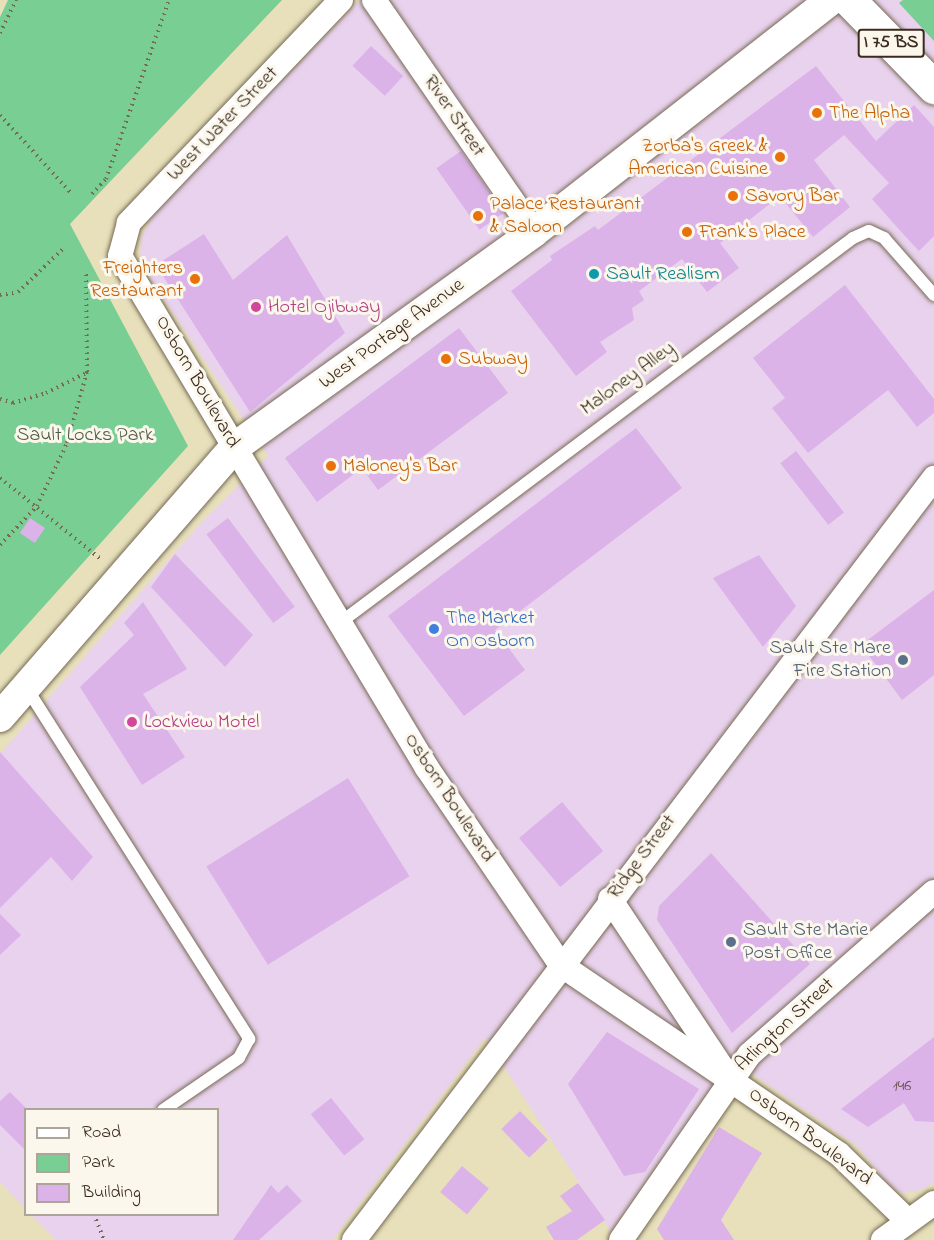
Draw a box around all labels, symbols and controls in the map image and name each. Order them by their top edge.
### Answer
road number: I 75 BS [856,28,926,58]
street label: West Water Street [162,62,284,186]
street label: River Street [418,71,490,161]
place label: The Alpha [829,101,910,125]
marker: The Alpha [810,106,824,120]
place label: Zorba's Greek & American Cuisine [628,134,768,181]
marker: Zorba's Greek & American Cuisine [773,150,787,164]
place label: Savory Bar [745,184,840,208]
marker: Savory Bar [726,189,740,203]
place label: Palace Restaurant & Saloon [490,192,641,239]
marker: Palace Restaurant & Saloon [471,209,485,223]
place label: Frank's Place [699,220,806,244]
marker: Frank's Place [680,225,694,239]
place label: Freighters Restaurant [90,256,183,303]
place label: Sault Realism [606,262,720,286]
marker: Sault Realism [587,267,601,281]
marker: Freighters Restaurant [188,272,202,286]
street label: West Portage Avenue [315,273,469,395]
place label: Hotel Ojibway [268,295,380,319]
marker: Hotel Ojibway [249,300,263,314]
street label: Osborn Boulevard [149,312,245,452]
street label: Maloney Alley [576,337,680,421]
place label: Subway [458,347,528,371]
marker: Subway [439,352,453,366]
park label: Sault Locks Park [17,423,153,447]
place label: Maloney's Bar [343,454,457,478]
marker: Maloney's Bar [324,459,338,473]
place label: The Market On Osborn [446,606,534,653]
marker: The Market On Osborn [427,622,441,636]
place label: Sault Ste Mare Fire Station [769,636,891,683]
marker: Sault Ste Mare Fire Station [896,653,910,667]
place label: Lockview Motel [144,710,259,734]
marker: Lockview Motel [125,715,139,729]
street label: Osborn Boulevard [398,729,500,867]
street label: Ridge Street [603,810,681,904]
place label: Sault Ste Marie Post Office [743,918,868,965]
marker: Sault Ste Marie Post Office [724,935,738,949]
street label: Arlington Street [730,973,840,1077]
house number: 146 [893,1076,911,1096]
street label: Osborn Boulevard [743,1083,877,1191]
legend [24,1108,219,1216]
text: Road [82,1120,121,1146]
text: Park [82,1150,115,1176]
text: Building [82,1180,141,1206]

